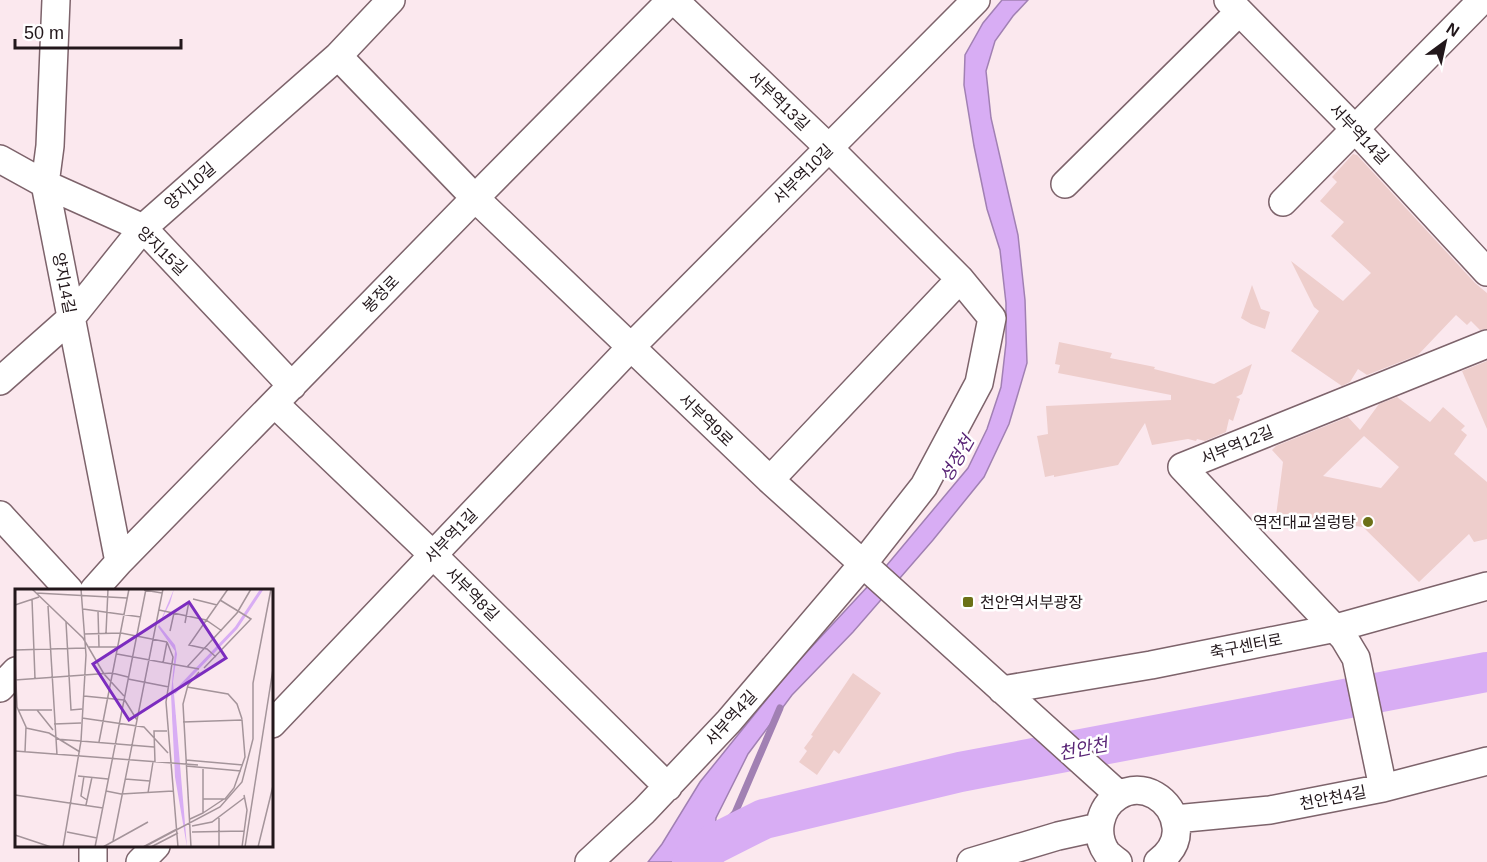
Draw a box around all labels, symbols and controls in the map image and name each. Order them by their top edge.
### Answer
scale bar [15,12,182,50]
north arrow [1415,12,1475,72]
text: N [1443,20,1462,40]
text: 50 m [24,23,64,43]
street label: 서부역13길 [746,68,812,134]
street label: 서부역14길 [1326,101,1392,167]
street label: 서부역10길 [770,141,836,207]
street label: 양지10길 [161,159,219,213]
street label: 양지15길 [134,223,190,279]
street label: 양지14길 [50,251,78,315]
street label: 봉정로 [360,272,403,316]
street label: 서부역9로 [676,390,736,450]
street label: 서부역12길 [1198,423,1276,467]
water label: 성정천 [936,430,979,486]
street label: 서부역1길 [421,506,481,566]
place label: 역전대교설렁탕 [1253,514,1356,531]
marker: 역전대교설렁탕 [1361,515,1375,529]
street label: 서부역8길 [442,564,502,624]
inset map [15,589,273,847]
place label: 천안역서부광장 [980,594,1083,611]
marker: 천안역서부광장 [961,595,975,609]
street label: 축구센터로 [1208,631,1284,661]
street label: 서부역4길 [702,687,760,749]
water label: 천안천 [1057,734,1112,764]
street label: 천안천4길 [1298,783,1368,813]

